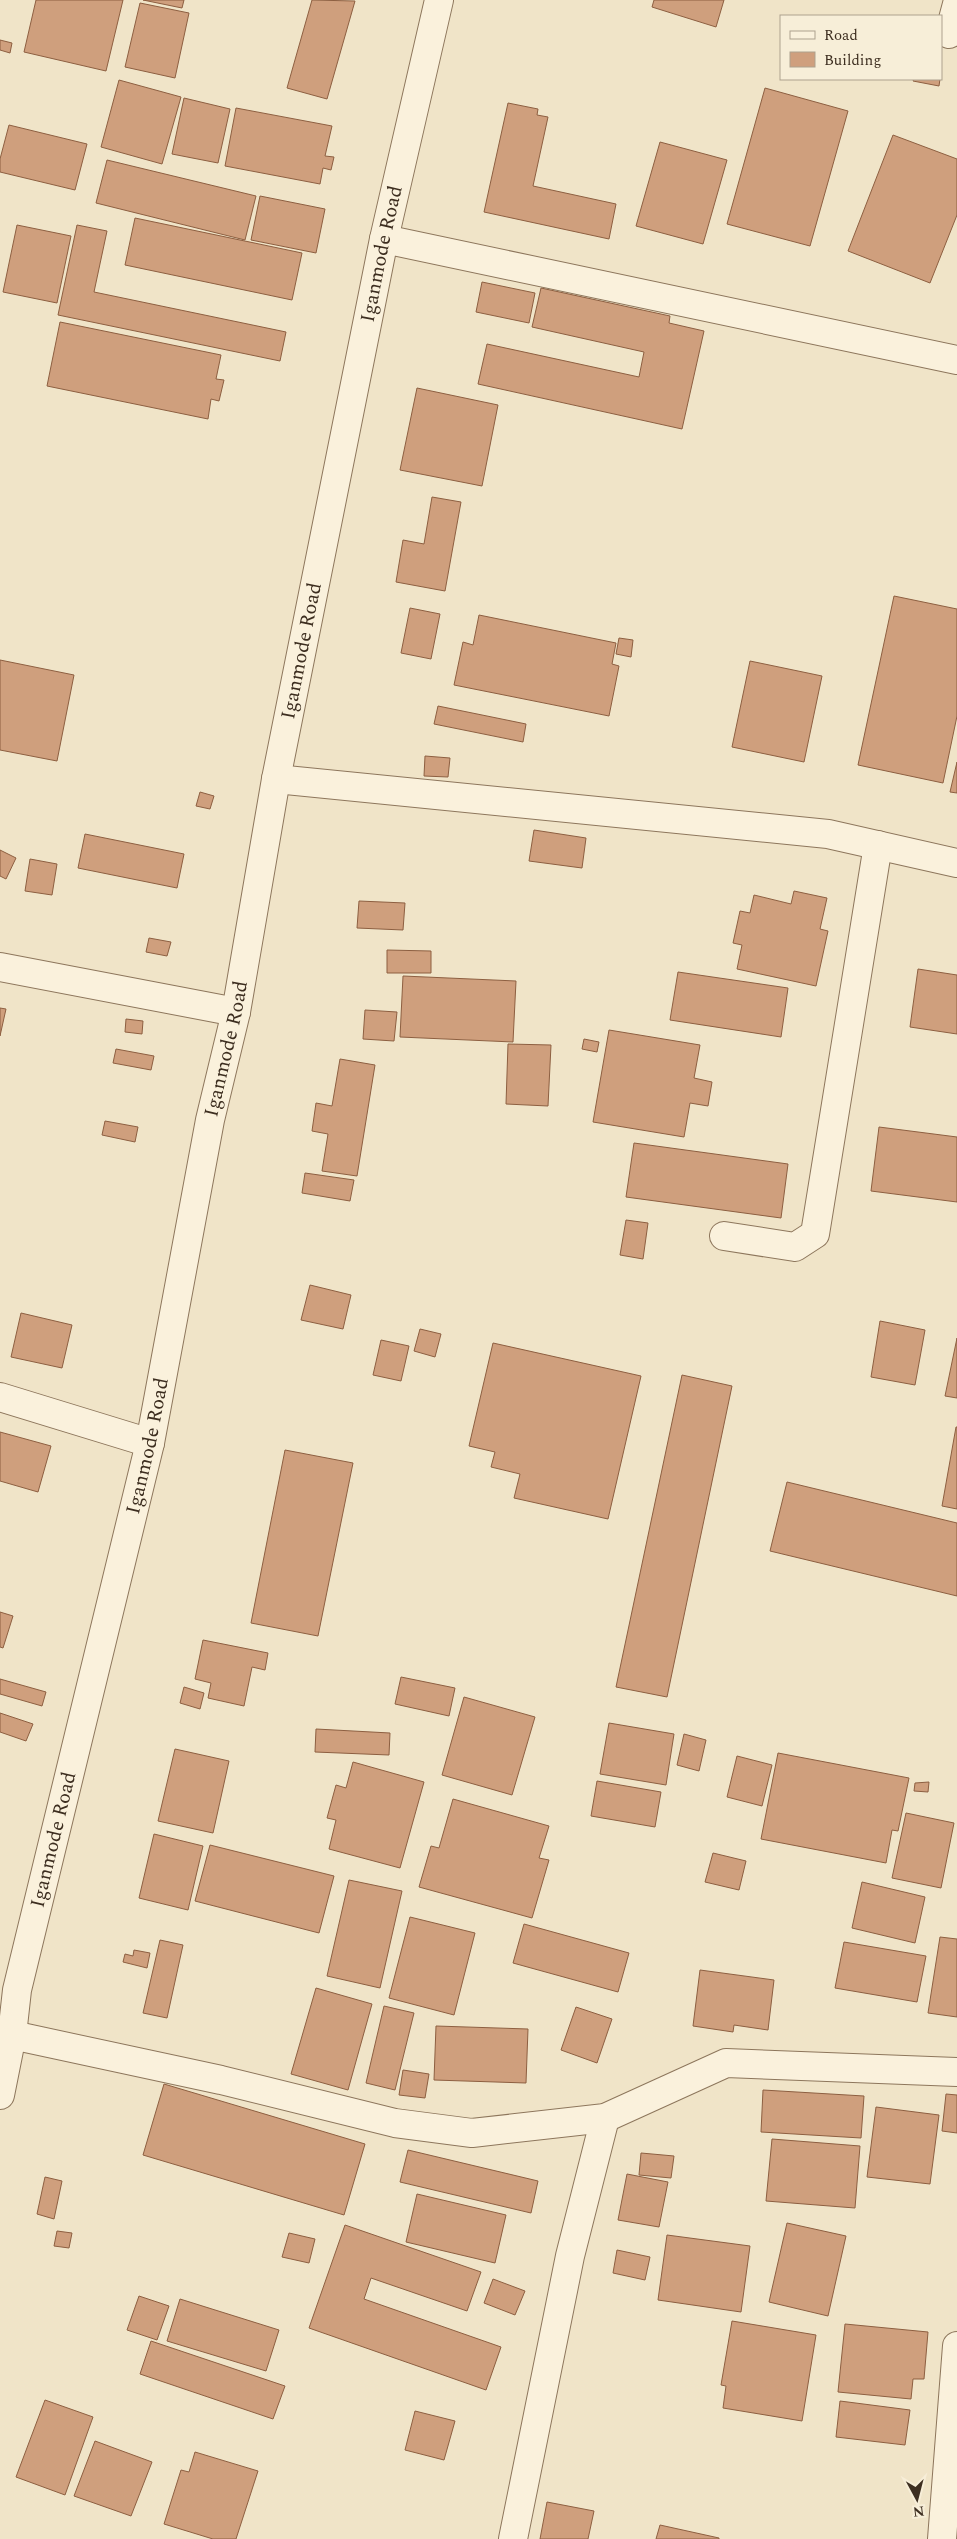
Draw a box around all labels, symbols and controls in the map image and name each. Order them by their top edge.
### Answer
legend [780,15,942,80]
text: Road [824,24,858,47]
text: Building [824,49,881,72]
street label: Iganmode Road [353,183,411,325]
street label: Iganmode Road [273,580,330,722]
street label: Iganmode Road [196,978,256,1120]
street label: Iganmode Road [118,1375,177,1517]
street label: Iganmode Road [23,1769,85,1911]
north arrow [892,2474,942,2524]
text: N [912,2500,925,2523]

